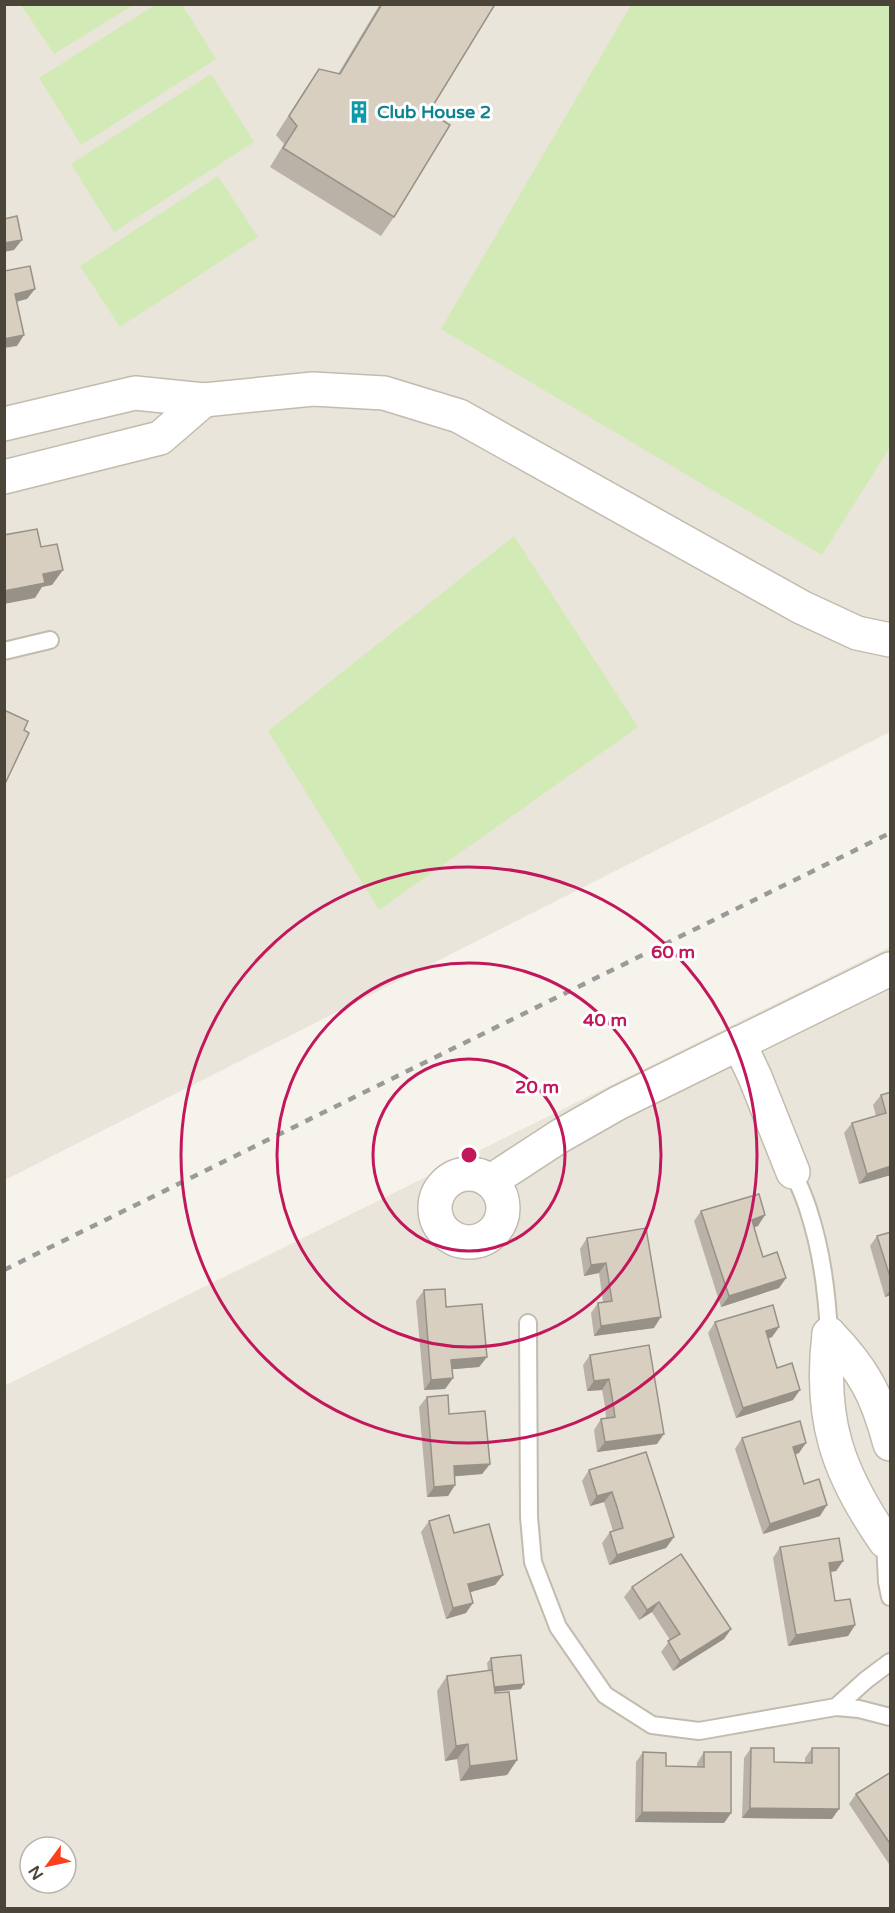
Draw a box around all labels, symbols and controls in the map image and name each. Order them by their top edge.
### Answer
building icon: Club House 2 [346,99,372,125]
place label: Club House 2 [377,101,491,123]
text: 60 m [651,941,695,963]
text: 40 m [583,1009,627,1031]
text: 20 m [515,1076,559,1098]
centre of rings [459,1145,479,1165]
north arrow [18,1835,78,1895]
text: N [24,1862,48,1883]

